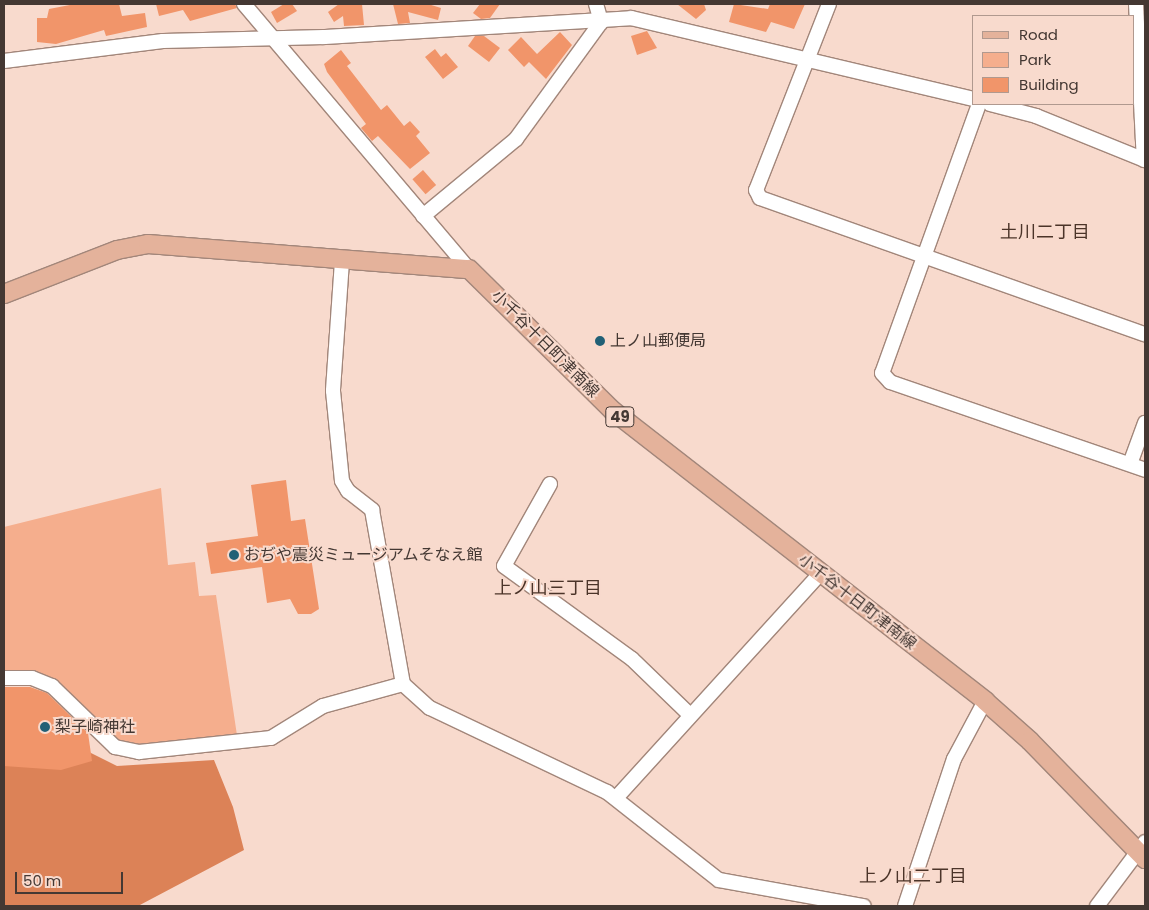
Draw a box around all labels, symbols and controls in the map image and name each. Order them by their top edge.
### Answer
legend [972,15,1134,105]
text: Road [1019,24,1058,45]
text: Park [1019,49,1051,70]
text: Building [1019,74,1079,95]
district label: 土川二丁目 [1000,221,1090,243]
street label: 小千谷十日町津南線 [487,286,603,402]
place label: 上ノ山郵便局 [610,331,706,351]
marker: 上ノ山郵便局 [594,335,606,347]
road number: 49 [605,404,635,430]
place label: おぢや震災ミュージアムそなえ館 [244,545,484,565]
marker: おぢや震災ミュージアムそなえ館 [228,549,240,561]
street label: 小千谷十日町津南線 [794,550,920,654]
district label: 上ノ山三丁目 [494,577,602,599]
place label: 梨子崎神社 [55,717,135,737]
marker: 梨子崎神社 [39,721,51,733]
scale bar [18,862,125,894]
district label: 上ノ山二丁目 [859,865,967,887]
text: 50 m [23,870,61,891]

